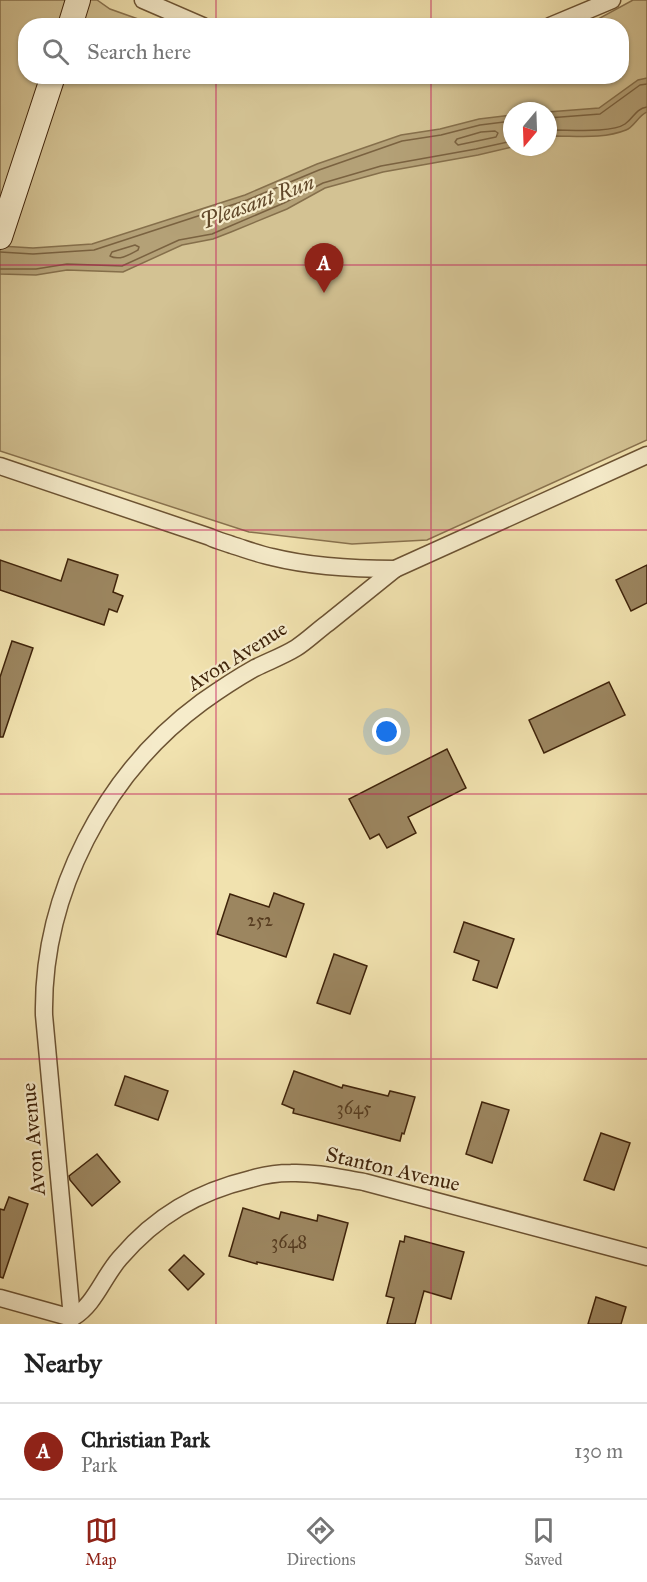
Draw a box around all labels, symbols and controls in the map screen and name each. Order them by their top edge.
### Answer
search box [18,18,629,84]
icon: search [39,35,72,68]
text: Search here [87,38,191,65]
north arrow [503,102,557,156]
water label: Pleasant Run [197,168,318,235]
pin: A [304,244,344,293]
street label: Avon Avenue [181,615,292,697]
your location [372,717,401,746]
house number: 252 [247,909,273,931]
street label: Avon Avenue [15,1081,51,1197]
house number: 3645 [337,1097,372,1119]
street label: Stanton Avenue [323,1141,463,1197]
house number: 3648 [271,1231,307,1253]
text: Nearby [24,1347,102,1379]
text: Christian Park [81,1426,210,1453]
text: A [37,1439,50,1463]
text: 130 m [574,1439,623,1463]
text: Park [81,1453,117,1477]
tab: Map [85,1514,118,1569]
tab: Directions [287,1514,355,1569]
tab: Saved [524,1514,562,1569]

